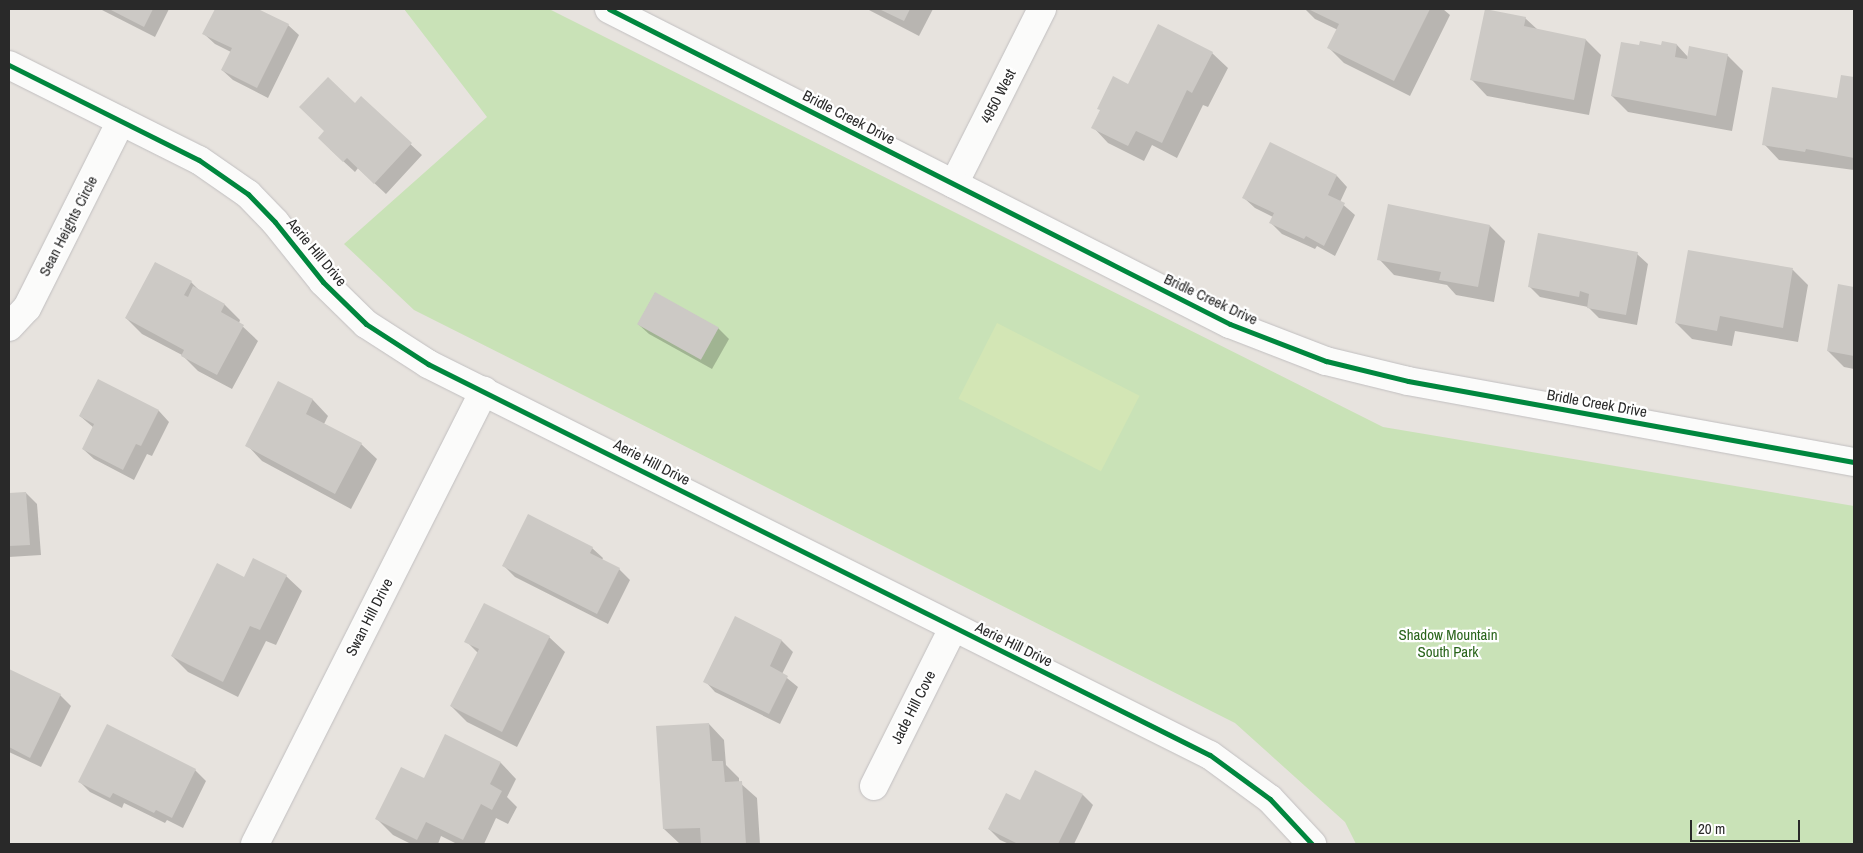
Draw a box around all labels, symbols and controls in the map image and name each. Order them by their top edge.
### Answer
street label: 4950 West [977,66,1019,126]
street label: Bridle Creek Drive [800,86,898,148]
street label: Sean Heights Circle [35,173,101,279]
street label: Aerie Hill Drive [283,214,351,290]
street label: Bridle Creek Drive [1161,269,1261,329]
street label: Bridle Creek Drive [1546,385,1648,421]
street label: Aerie Hill Drive [611,435,693,489]
street label: Swan Hill Drive [342,575,396,659]
street label: Aerie Hill Drive [973,618,1055,670]
park label: Shadow Mountain South Park [1398,625,1498,660]
street label: Jade Hill Cove [887,667,939,747]
scale bar [1693,810,1803,842]
text: 20 m [1698,818,1725,839]

